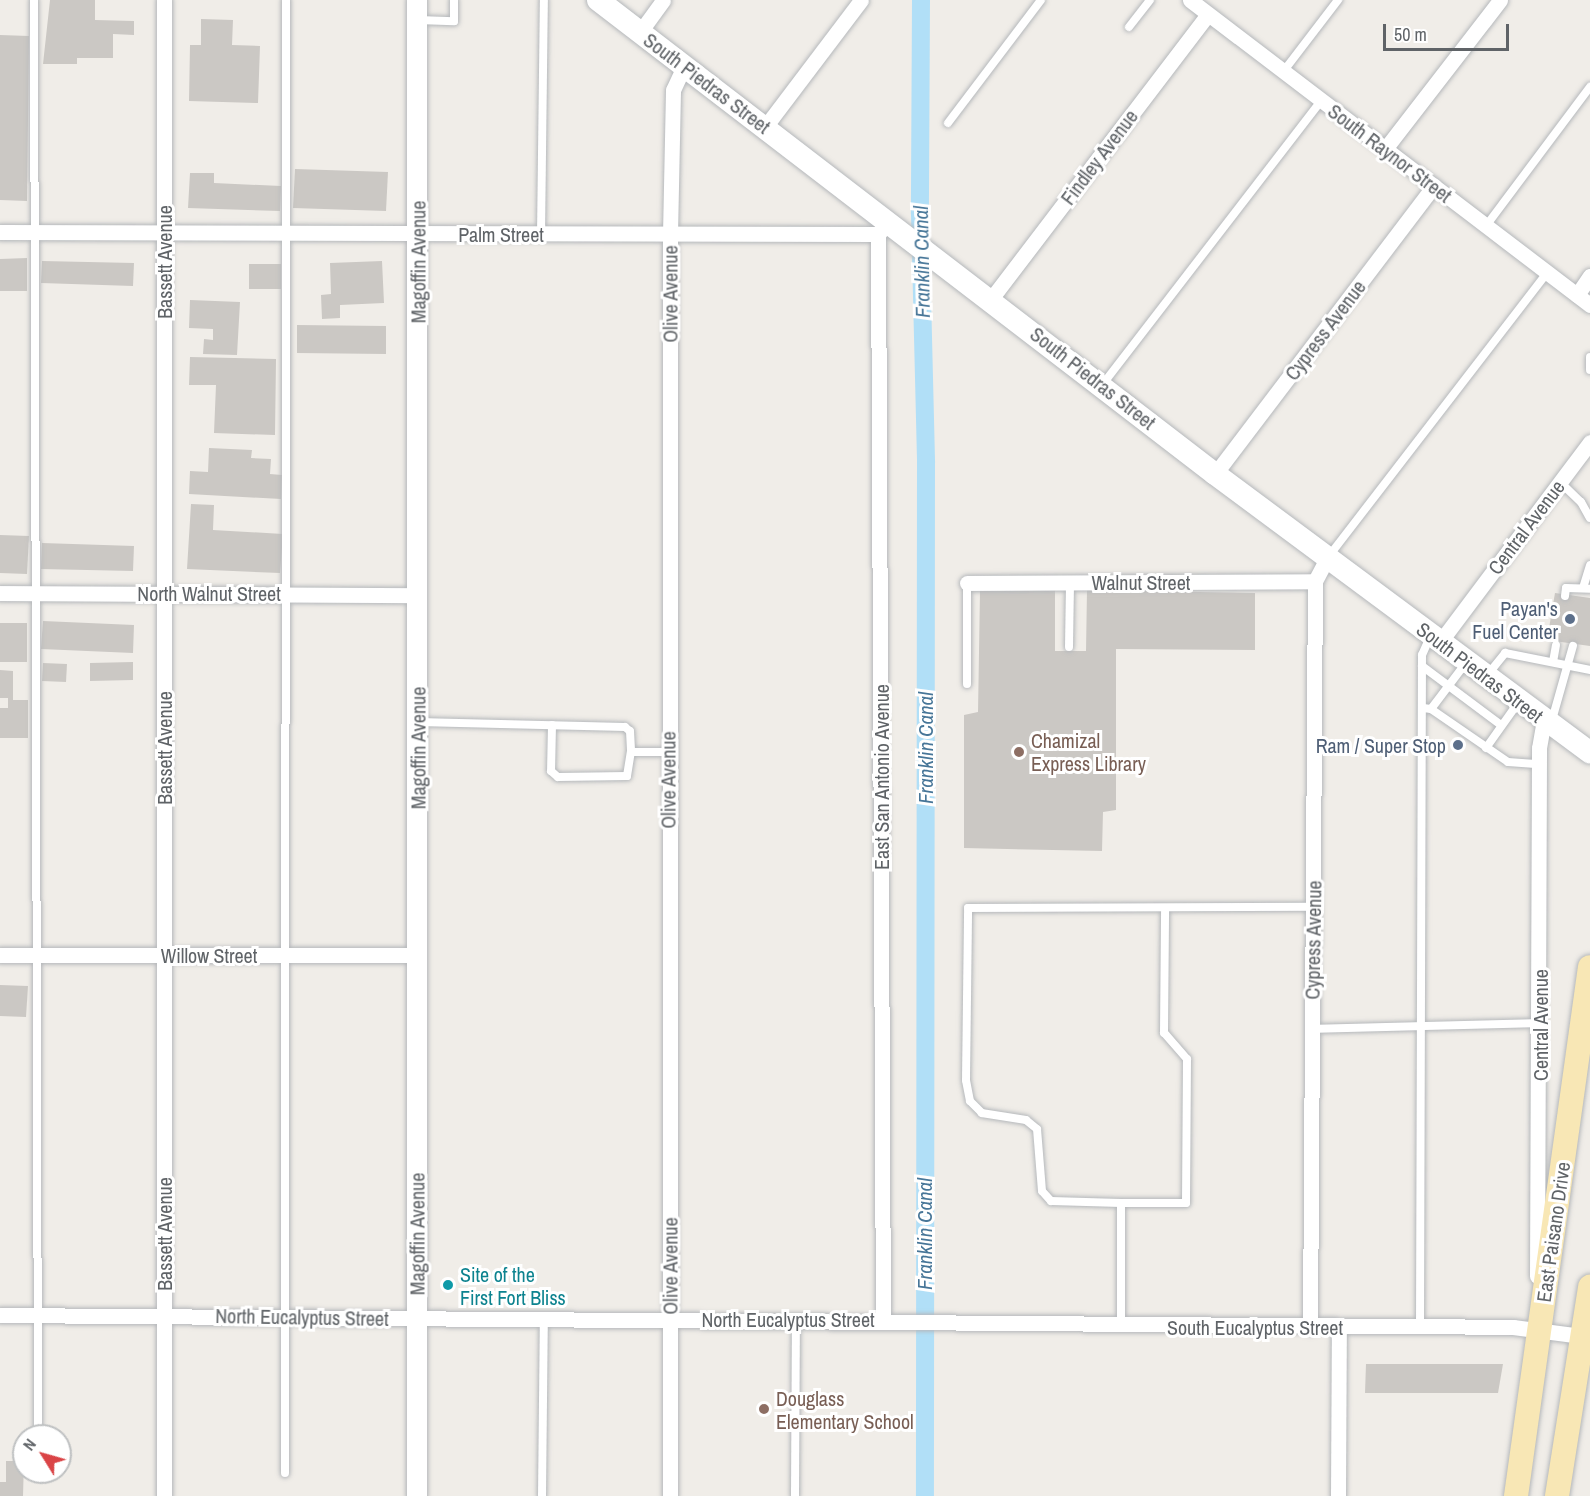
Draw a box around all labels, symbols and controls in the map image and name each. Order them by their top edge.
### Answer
scale bar [1386,12,1512,50]
text: 50 m [1394,22,1427,47]
street label: South Piedras Street [639,28,775,138]
street label: South Raynor Street [1323,99,1457,207]
street label: Findley Avenue [1055,104,1143,210]
street label: Magoffin Avenue [406,200,430,324]
street label: Bassett Avenue [152,205,176,319]
water label: Franklin Canal [908,206,936,318]
street label: Palm Street [458,222,544,246]
street label: Olive Avenue [658,245,682,343]
street label: Cypress Avenue [1279,275,1371,385]
street label: South Piedras Street [1026,322,1160,434]
street label: Central Avenue [1482,475,1570,579]
street label: Walnut Street [1092,570,1190,594]
street label: North Walnut Street [137,581,281,605]
place label: Payan's Fuel Center [1472,596,1558,643]
marker: Payan's Fuel Center [1563,612,1577,626]
street label: South Piedras Street [1412,617,1548,727]
street label: East San Antonio Avenue [869,683,893,871]
street label: Magoffin Avenue [406,686,430,810]
street label: Bassett Avenue [152,691,176,805]
water label: Franklin Canal [913,692,939,804]
place label: Chamizal Express Library [1031,728,1146,775]
street label: Olive Avenue [656,731,680,829]
place label: Ram / Super Stop [1316,733,1446,757]
marker: Ram / Super Stop [1451,738,1465,752]
marker: Chamizal Express Library [1012,745,1026,759]
street label: Cypress Avenue [1300,880,1326,1000]
street label: Willow Street [161,943,257,967]
street label: Central Avenue [1528,969,1552,1081]
street label: East Paisano Drive [1531,1160,1575,1304]
street label: Magoffin Avenue [405,1172,429,1296]
street label: Bassett Avenue [152,1177,176,1291]
water label: Franklin Canal [912,1178,938,1290]
street label: Olive Avenue [658,1217,682,1315]
place label: Site of the First Fort Bliss [460,1262,566,1309]
marker: Site of the First Fort Bliss [441,1278,455,1292]
street label: North Eucalyptus Street [215,1303,389,1331]
street label: North Eucalyptus Street [701,1307,875,1331]
street label: South Eucalyptus Street [1167,1315,1343,1339]
place label: Douglass Elementary School [776,1386,914,1433]
marker: Douglass Elementary School [757,1402,771,1416]
north arrow [12,1424,72,1484]
text: N [18,1434,41,1455]

